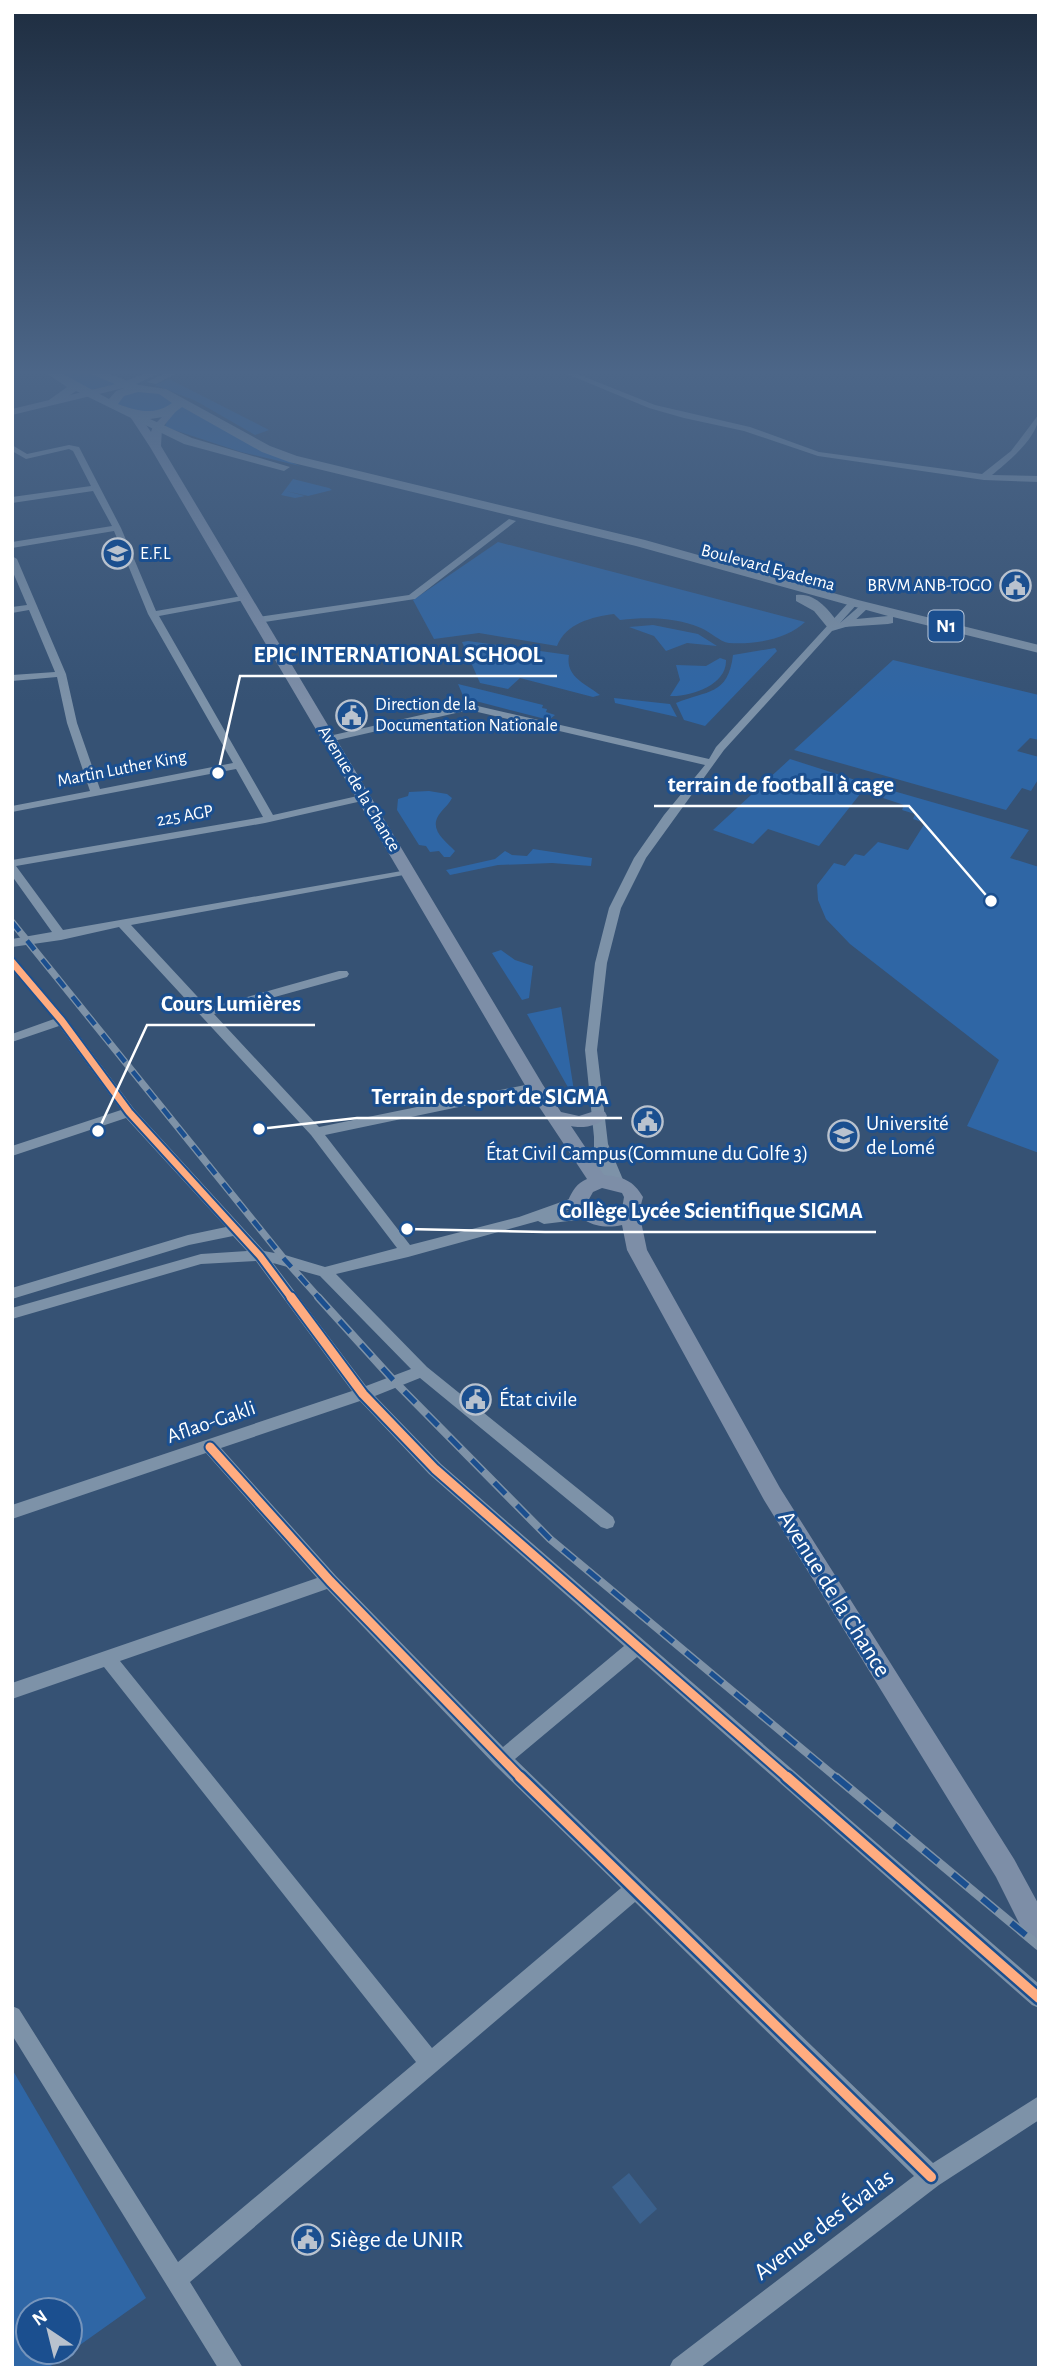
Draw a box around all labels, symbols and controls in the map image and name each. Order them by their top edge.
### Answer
school or university icon: E.F.L [100,537,134,571]
street label: Boulevard Eyadema [699,541,837,595]
place label: E.F.L [140,545,171,563]
public building icon: BRVM ANB-TOGO [998,569,1032,603]
place label: BRVM ANB-TOGO [867,577,992,595]
road number: N1 [928,610,964,642]
callout: EPIC INTERNATIONAL SCHOOL [240,632,557,676]
text: EPIC INTERNATIONAL SCHOOL [254,644,542,667]
place label: Direction de la Documentation Nationale [375,696,558,735]
public building icon: Direction de la Documentation Nationale [335,698,369,732]
street label: Avenue de la Chance [314,723,404,855]
street label: Martin Luther King [56,748,188,790]
callout: terrain de football à cage [654,762,909,806]
text: terrain de football à cage [668,774,894,797]
street label: 225 AGP [155,802,215,830]
callout: Cours Lumières [147,981,315,1025]
text: Cours Lumières [161,993,301,1016]
callout: Terrain de sport de SIGMA [357,1074,622,1118]
text: Terrain de sport de SIGMA [371,1086,609,1109]
public building icon: État Civil Campus(Commune du Golfe 3) [630,1104,664,1138]
place label: Université de Lomé [866,1113,949,1158]
school or university icon: Université de Lomé [826,1118,860,1152]
place label: État Civil Campus(Commune du Golfe 3) [486,1141,808,1164]
callout: Collège Lycée Scientifique SIGMA [545,1188,876,1232]
text: Collège Lycée Scientifique SIGMA [559,1200,863,1223]
public building icon: État civile [459,1382,493,1416]
place label: État civile [499,1387,577,1410]
street label: Aflao-Gakli [164,1397,258,1447]
street label: Avenue de la Chance [773,1507,895,1681]
street label: Avenue des Évalas [749,2163,898,2285]
public building icon: Siège de UNIR [290,2223,324,2257]
place label: Siège de UNIR [330,2228,463,2252]
north arrow [14,2296,84,2366]
text: N [29,2307,51,2330]

